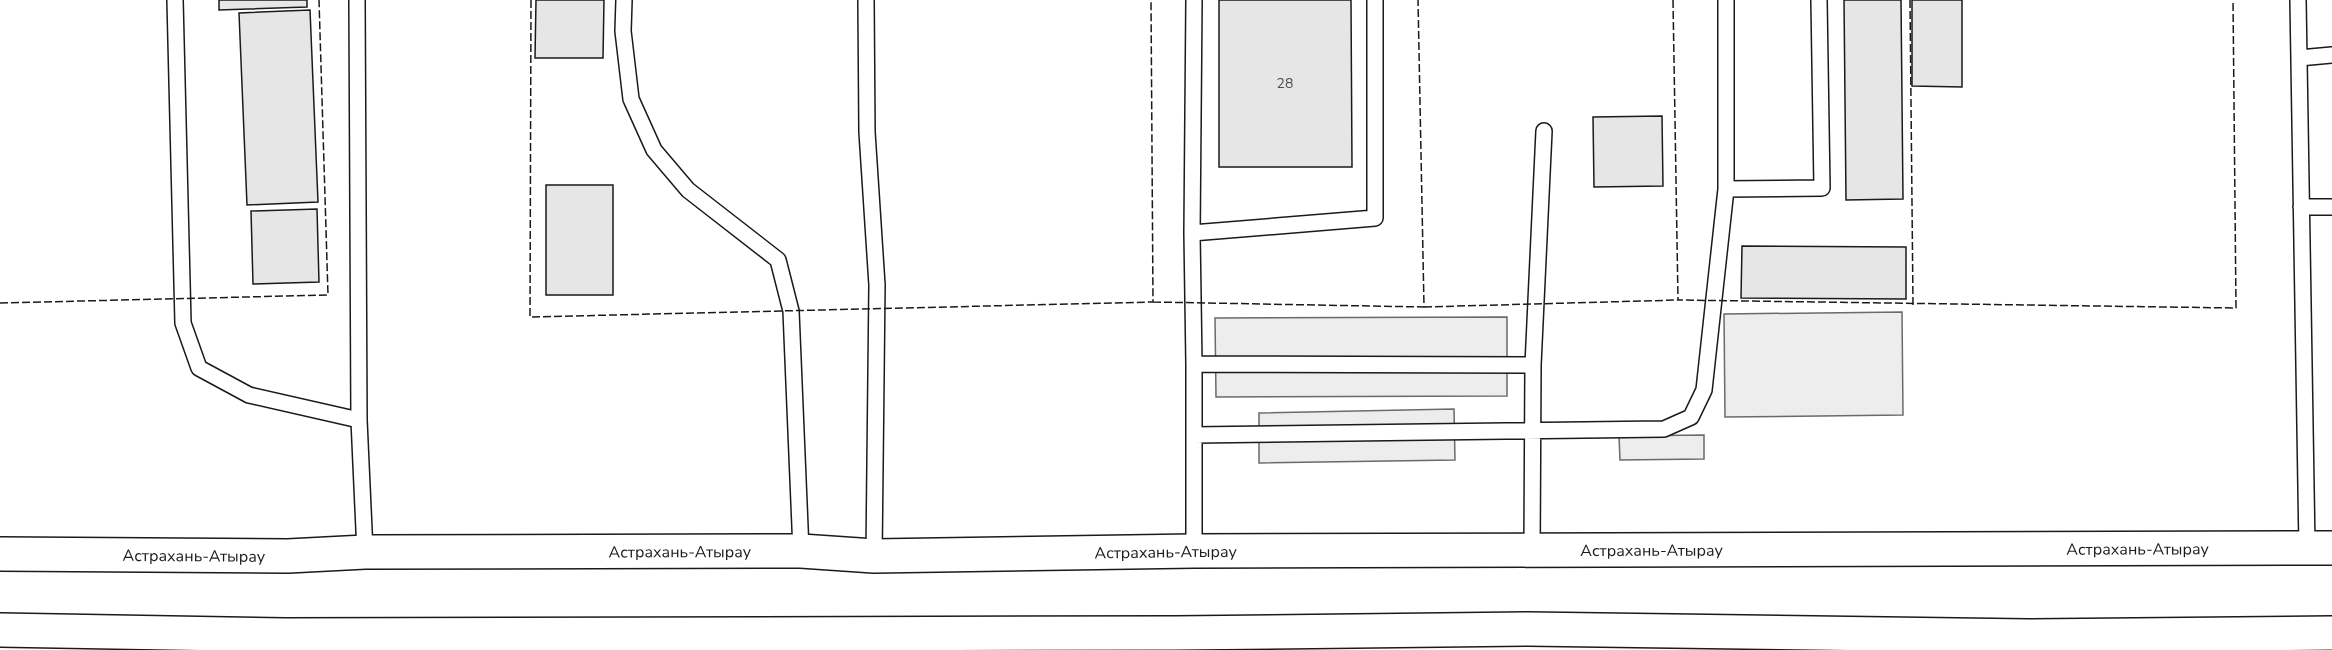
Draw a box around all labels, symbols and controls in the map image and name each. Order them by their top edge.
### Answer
house number: 28 [1277,74,1293,93]
street label: Астрахань-Атырау [2066,538,2210,561]
street label: Астрахань-Атырау [1580,540,1724,562]
street label: Астрахань-Атырау [609,541,752,563]
street label: Астрахань-Атырау [1094,541,1238,565]
street label: Астрахань-Атырау [123,545,266,568]

